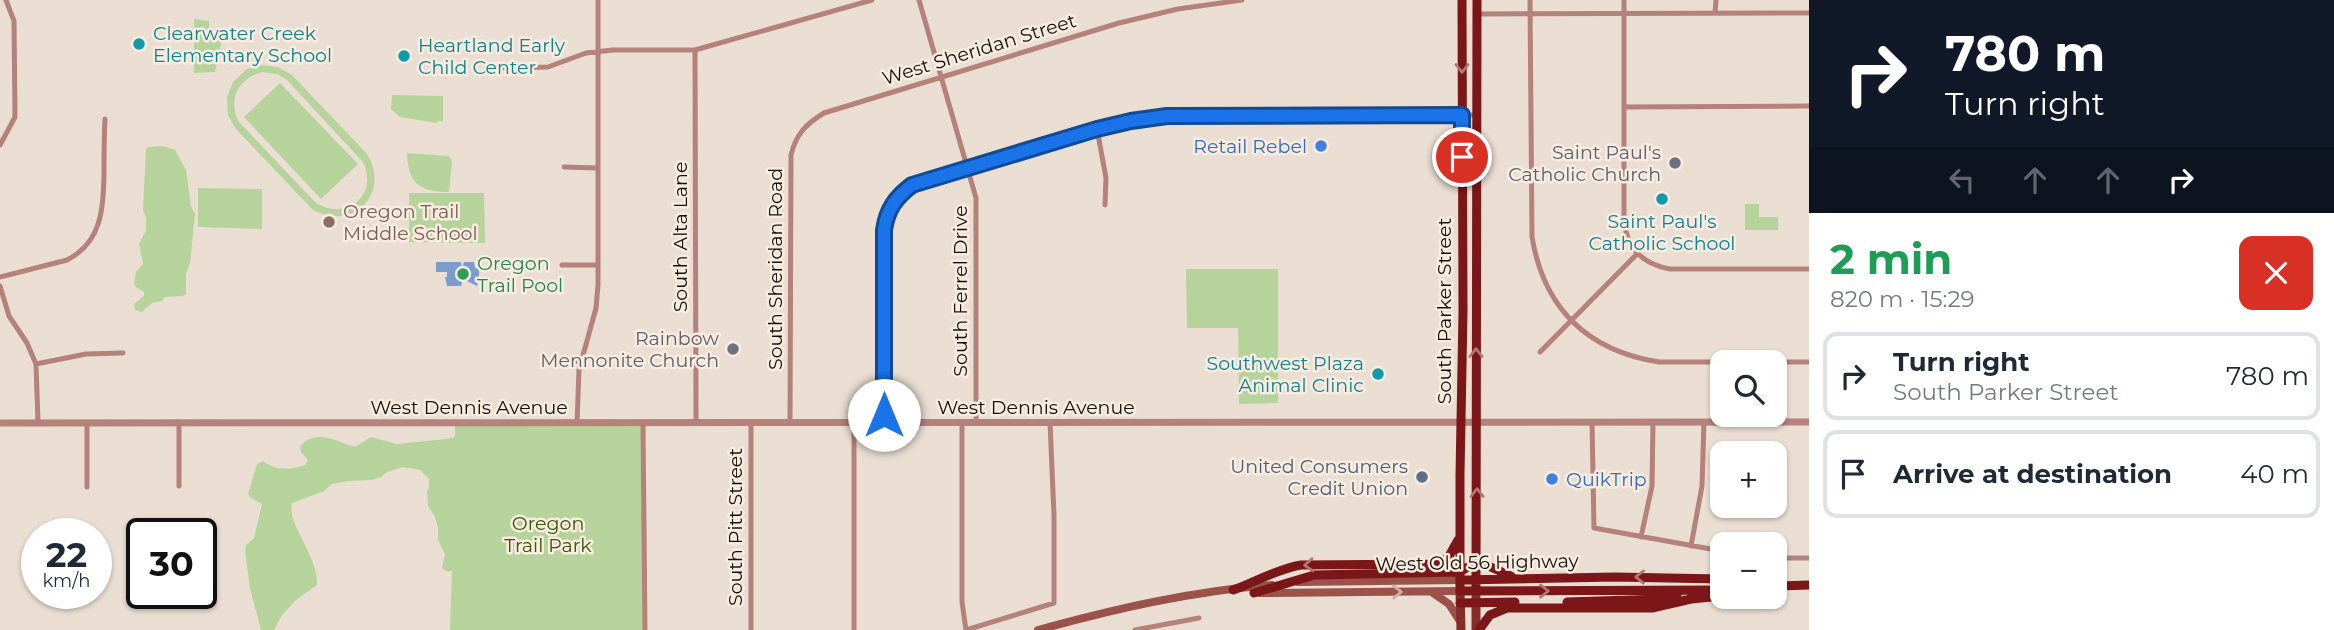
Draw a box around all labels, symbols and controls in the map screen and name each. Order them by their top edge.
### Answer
street label: West Sheridan Street [879,9,1079,90]
place label: Clearwater Creek Elementary School [153,22,332,67]
text: 780 m [1945,24,2105,83]
icon: right [1830,28,1921,119]
place label: Heartland Early Child Center [418,34,566,79]
marker: Clearwater Creek Elementary School [131,36,147,52]
marker: Heartland Early Child Center [396,48,412,64]
one-way arrow [1454,63,1470,74]
text: Turn right [1945,84,2105,123]
pin [1432,127,1492,187]
place label: Retail Rebel [1193,135,1307,158]
marker: Retail Rebel [1313,138,1329,154]
icon: arrive [1443,138,1481,176]
place label: Saint Paul's Catholic Church [1508,141,1661,186]
marker: Saint Paul's Catholic Church [1667,155,1683,171]
icon: left [1943,161,1981,199]
icon: ahead [2016,161,2054,199]
icon: ahead [2089,161,2127,199]
icon: right [2162,161,2200,199]
street label: South Alta Lane [669,162,692,312]
street label: South Sheridan Road [764,168,787,370]
marker: Saint Paul's Catholic School [1654,191,1670,207]
place label: Oregon Trail Middle School [343,200,478,245]
street label: South Ferrel Drive [949,205,972,377]
place label: Saint Paul's Catholic School [1589,210,1735,255]
marker: Oregon Trail Middle School [321,214,337,230]
street label: South Parker Street [1433,218,1456,404]
text: 2 min [1830,233,1952,285]
button: close [2239,236,2313,310]
place label: Oregon Trail Pool [477,252,563,297]
marker: Oregon Trail Pool [455,266,471,282]
text: 820 m · 15:29 [1830,285,1974,313]
place label: Rainbow Mennonite Church [540,327,719,372]
marker: Rainbow Mennonite Church [725,341,741,357]
text: Turn right [1893,346,2029,378]
one-way arrow [1468,347,1484,358]
map controls [1710,350,1787,609]
button: search [1710,350,1787,427]
place label: Southwest Plaza Animal Clinic [1207,352,1364,397]
icon: right [1834,357,1872,395]
text: 780 m [2226,360,2309,392]
marker: Southwest Plaza Animal Clinic [1370,366,1386,382]
position arrow [847,378,921,452]
text: South Parker Street [1893,378,2119,406]
street label: West Dennis Avenue [370,396,568,419]
street label: West Dennis Avenue [937,396,1135,419]
button: + [1710,441,1787,518]
street label: South Pitt Street [724,448,747,606]
place label: United Consumers Credit Union [1230,455,1408,500]
icon: arrive [1834,455,1872,493]
text: Arrive at destination [1893,458,2172,490]
text: 40 m [2240,458,2309,490]
place label: QuikTrip [1566,468,1647,491]
marker: United Consumers Credit Union [1414,469,1430,485]
marker: QuikTrip [1544,471,1560,487]
one-way arrow [1469,487,1485,498]
park label: Oregon Trail Park [504,512,592,557]
speed limit sign: 30 [126,518,217,609]
button: − [1710,532,1787,609]
text: 22 [46,533,87,576]
street label: West Old 56 Highway [1375,549,1580,576]
one-way arrow [1303,557,1314,572]
text: km/h [42,570,91,592]
one-way arrow [1634,570,1645,585]
one-way arrow [1539,583,1550,599]
one-way arrow [1392,584,1403,600]

